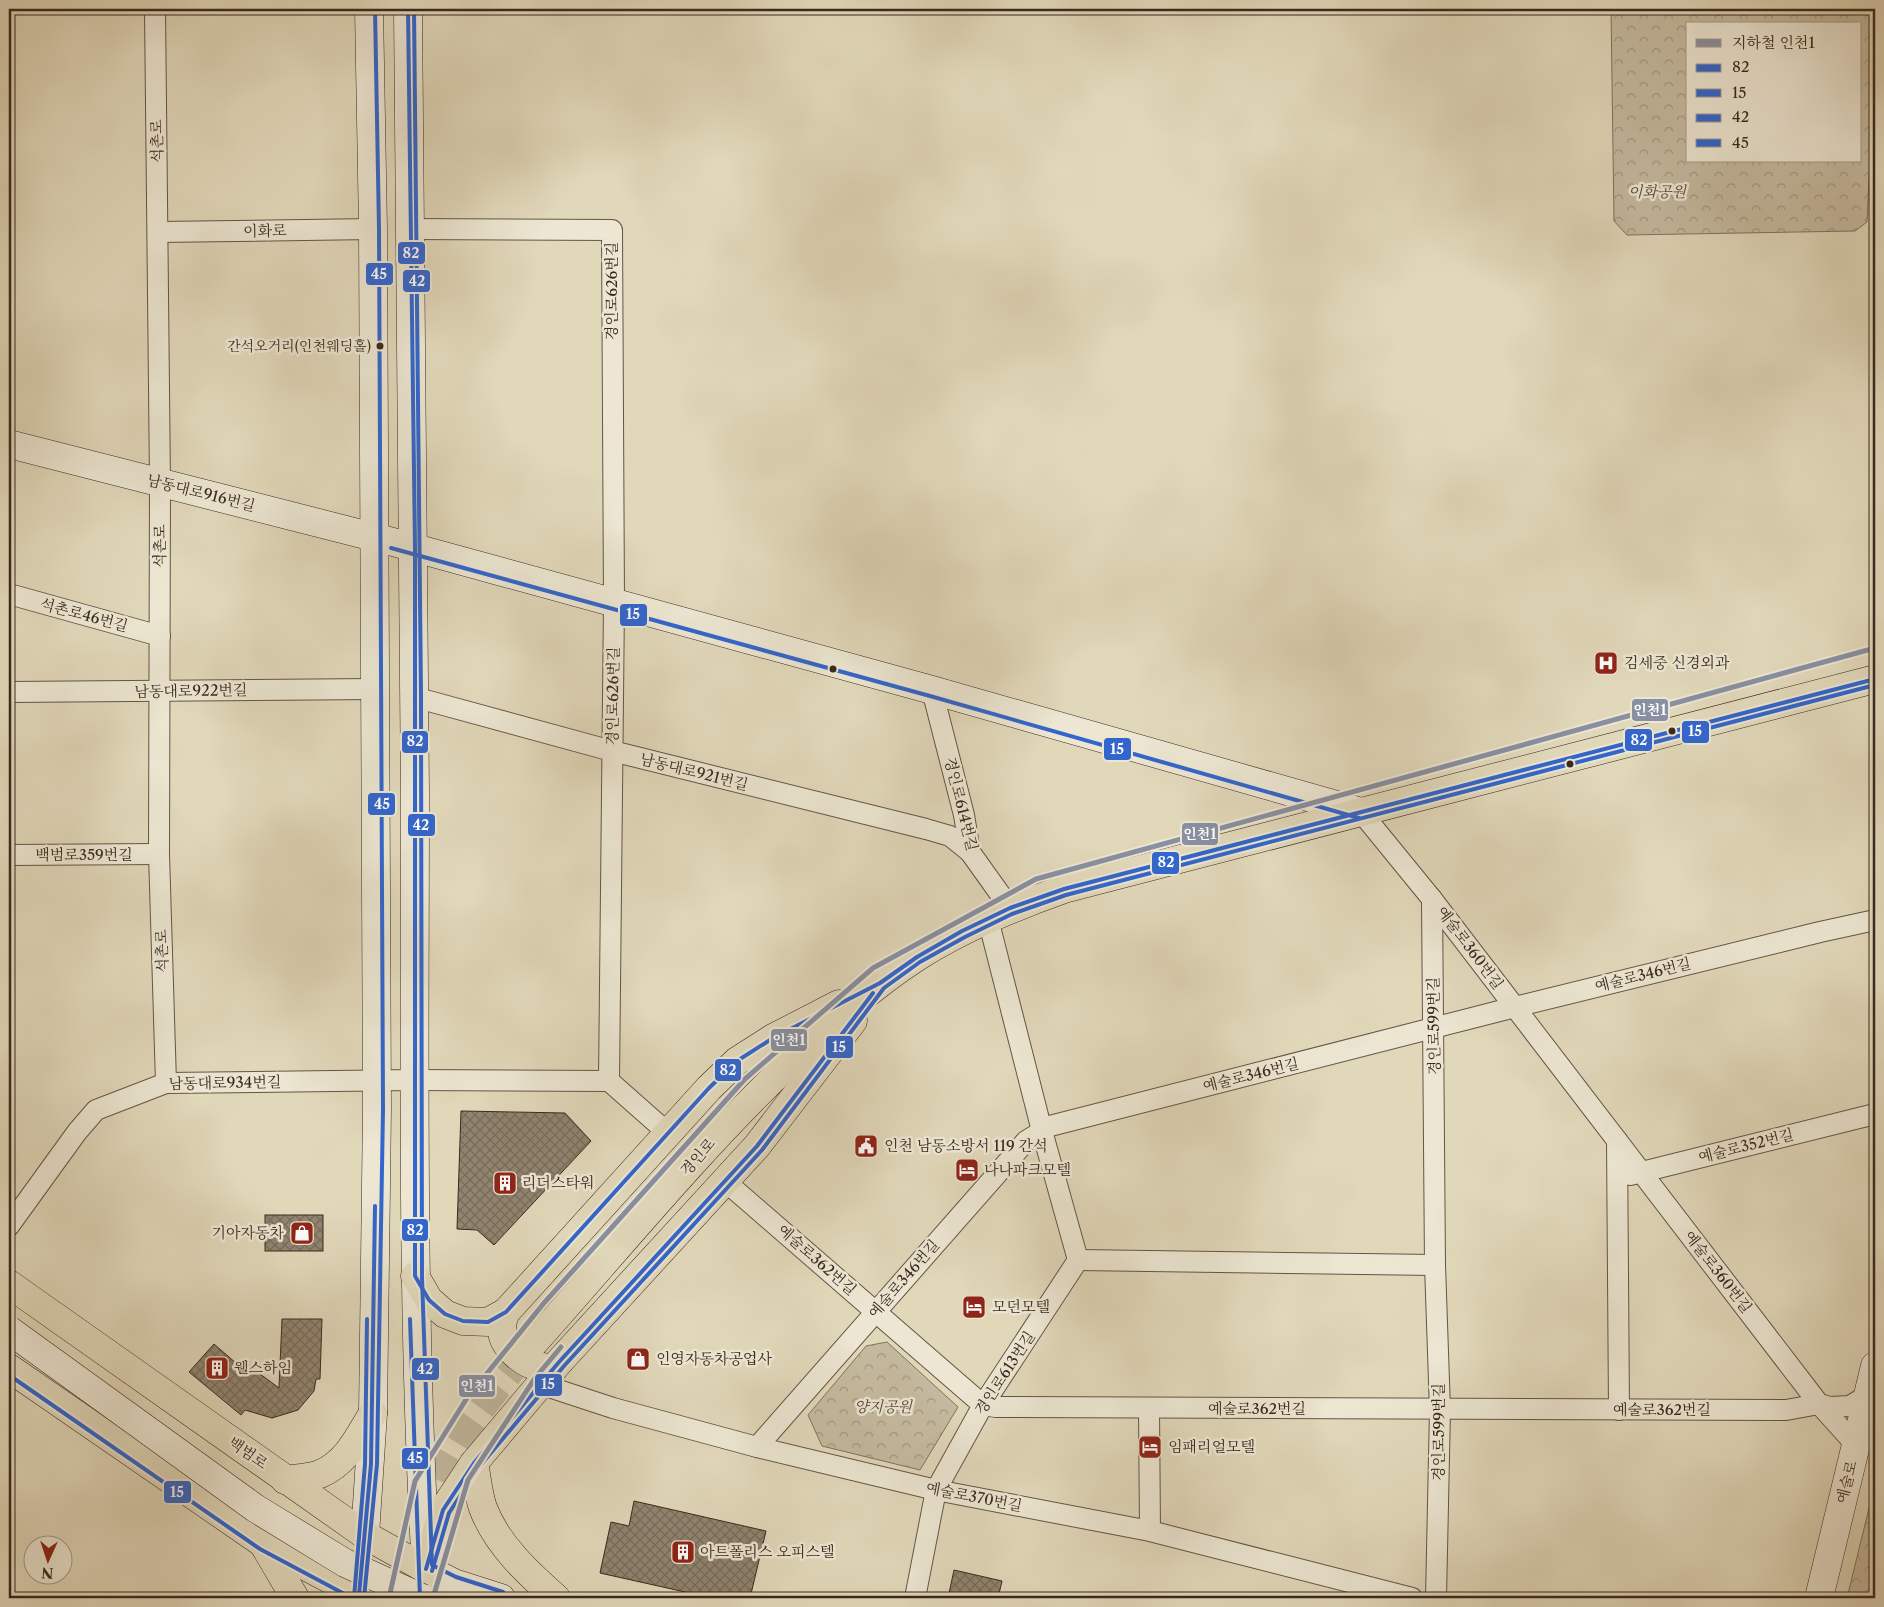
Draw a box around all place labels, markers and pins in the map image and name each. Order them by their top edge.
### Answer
place label: 간석오거리(인천웨딩홀) [227,337,371,355]
marker: 간석오거리(인천웨딩홀) [375,341,385,351]
hospital icon: 김세중 신경외과 [1593,650,1619,676]
place label: 김세중 신경외과 [1624,653,1730,672]
unlabelled marker [828,664,838,674]
unlabelled marker [1667,726,1677,736]
unlabelled marker [1565,759,1575,769]
public building icon: 인천 남동소방서 119 간석 [853,1133,879,1159]
place label: 인천 남동소방서 119 간석 [884,1136,1048,1155]
hotel icon: 나나파크모텔 [954,1157,980,1183]
place label: 나나파크모텔 [984,1160,1071,1179]
building icon: 리더스타워 [492,1170,518,1196]
place label: 리더스타워 [522,1173,594,1192]
shop icon: 기아자동차 [289,1220,315,1246]
place label: 기아자동차 [212,1223,285,1242]
hotel icon: 모던모텔 [961,1294,987,1320]
place label: 모던모텔 [992,1297,1050,1316]
shop icon: 인영자동차공업사 [625,1346,651,1372]
place label: 인영자동차공업사 [656,1349,772,1368]
building icon: 웰스하임 [204,1355,230,1381]
place label: 웰스하임 [234,1358,292,1377]
hotel icon: 임패리얼모텔 [1137,1434,1163,1460]
place label: 임패리얼모텔 [1168,1437,1255,1456]
building icon: 아트폴리스 오피스텔 [670,1539,696,1565]
place label: 아트폴리스 오피스텔 [700,1542,834,1561]

